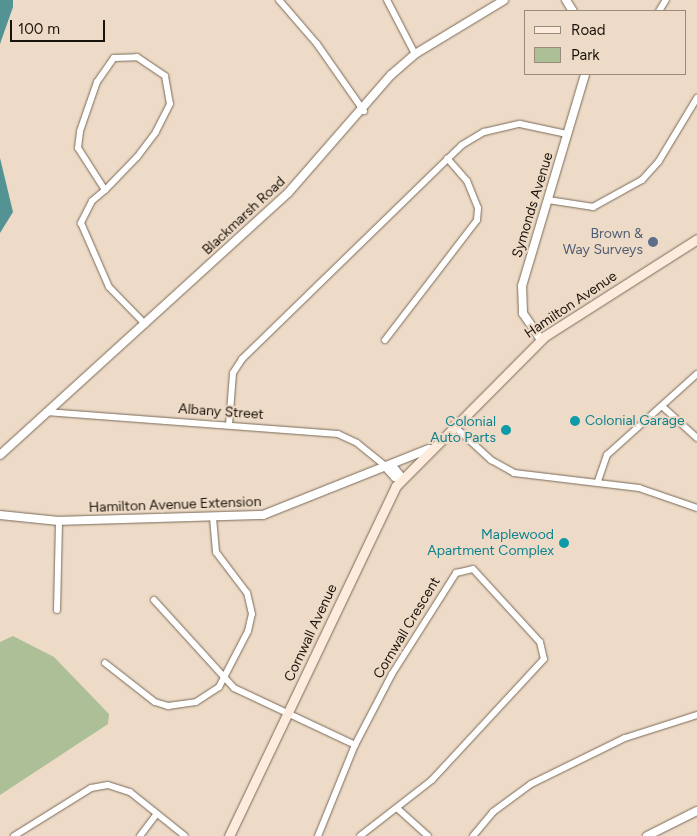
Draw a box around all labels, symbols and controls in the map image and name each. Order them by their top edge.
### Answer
scale bar [12,10,108,42]
legend [524,10,687,75]
text: 100 m [18,20,60,38]
text: Road [571,21,606,39]
text: Park [571,46,600,64]
street label: Symonds Avenue [509,150,557,260]
street label: Blackmarsh Road [199,173,289,259]
place label: Brown & Way Surveys [563,226,643,258]
marker: Brown & Way Surveys [647,236,659,248]
street label: Hamilton Avenue [522,268,620,342]
street label: Albany Street [178,401,264,423]
place label: Colonial Garage [585,413,685,429]
place label: Colonial Auto Parts [430,414,496,447]
marker: Colonial Garage [569,415,581,427]
marker: Colonial Auto Parts [500,424,512,436]
street label: Hamilton Avenue Extension [88,494,262,516]
place label: Maplewood Apartment Complex [427,527,554,560]
marker: Maplewood Apartment Complex [558,537,570,549]
street label: Cornwall Crescent [370,574,444,682]
street label: Cornwall Avenue [281,582,341,684]

